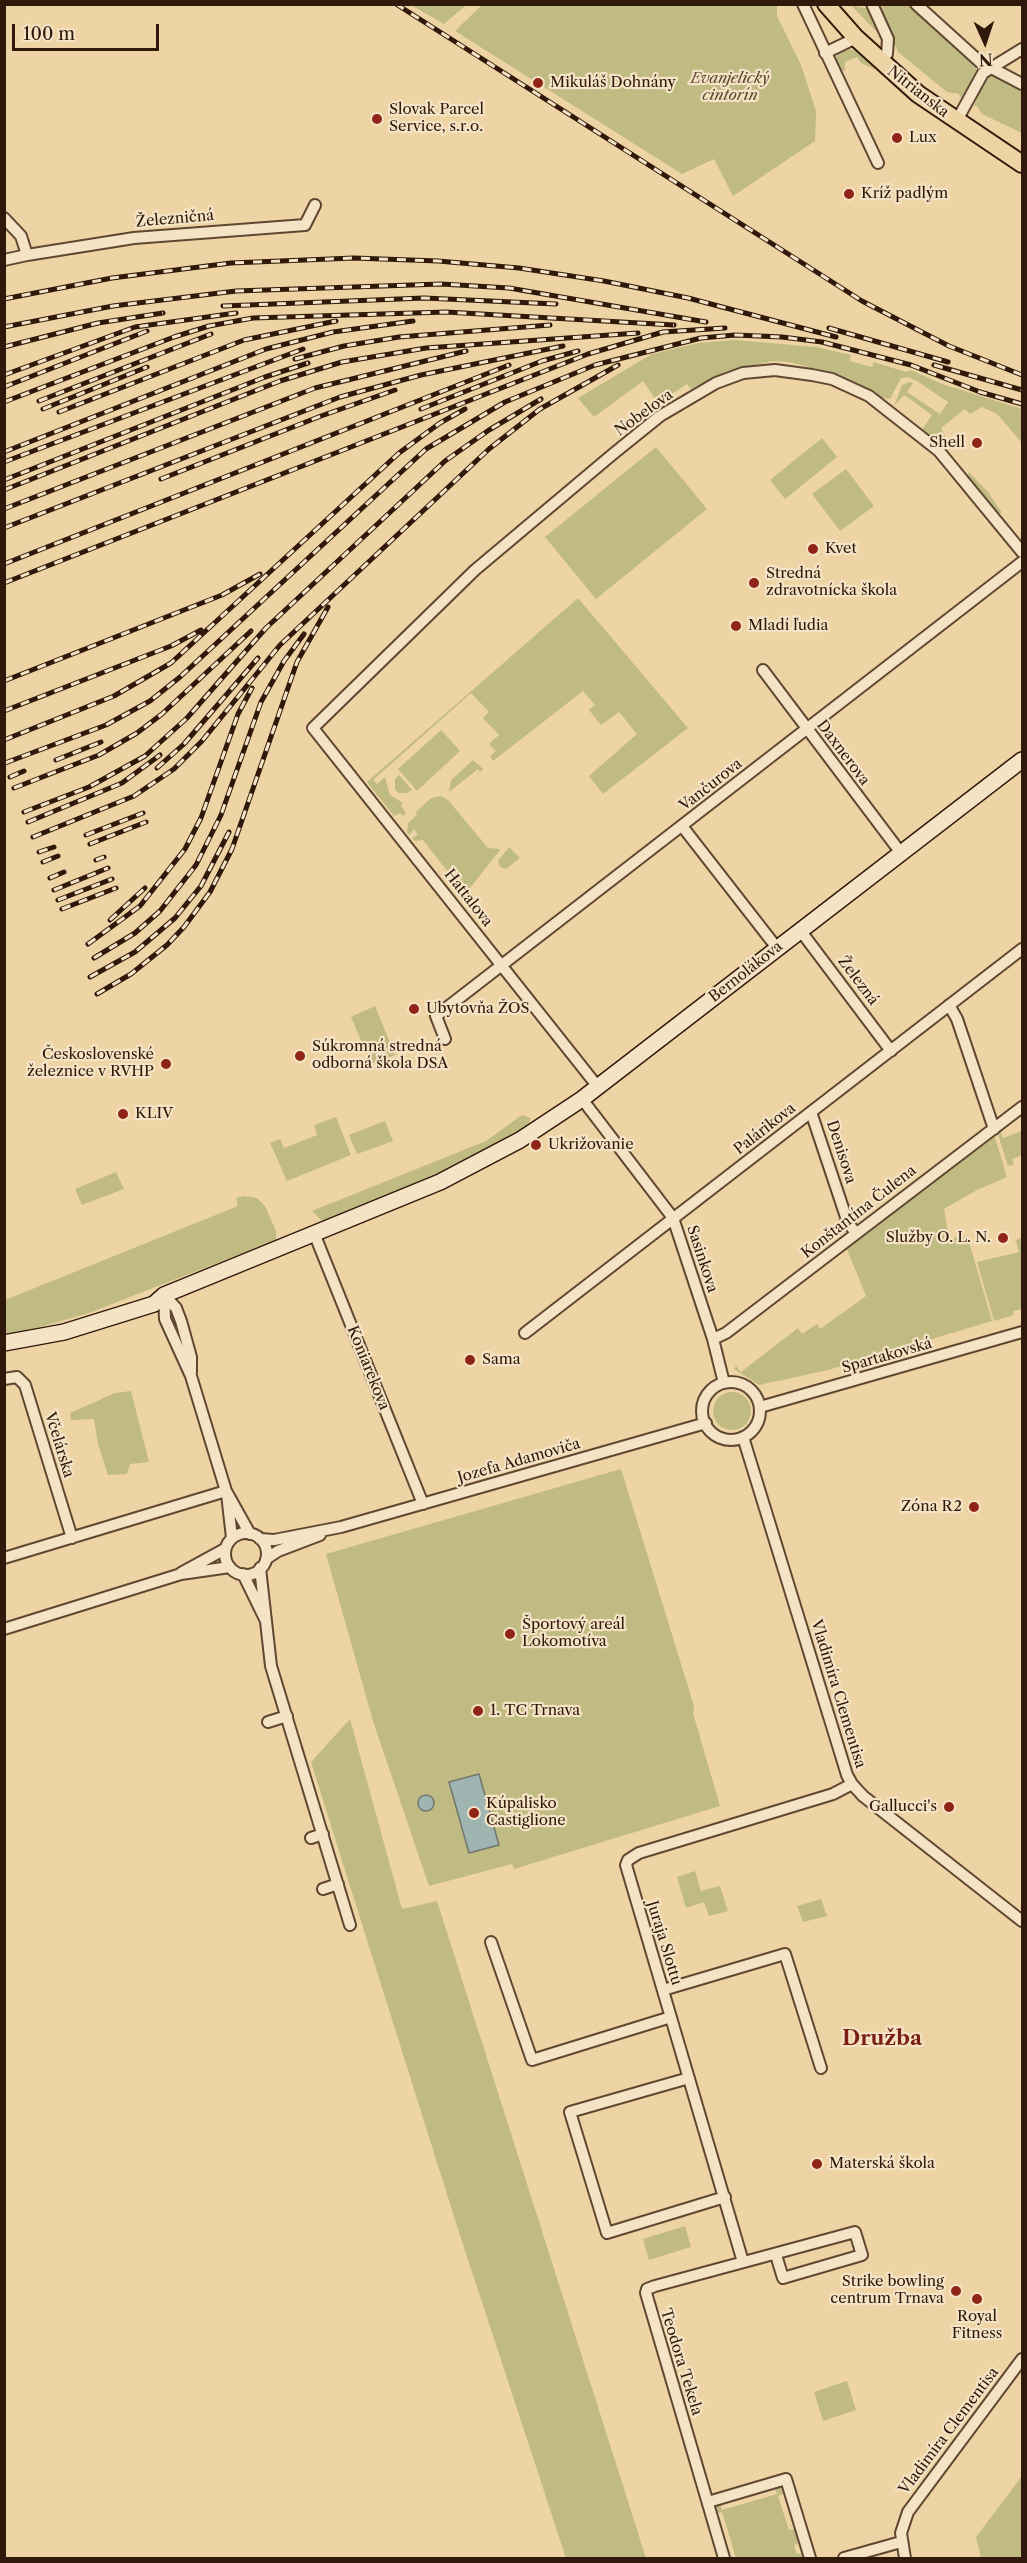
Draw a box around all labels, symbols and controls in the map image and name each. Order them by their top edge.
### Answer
scale bar [15,12,162,50]
north arrow [955,12,1015,72]
text: 100 m [23,23,75,45]
text: N [978,50,993,70]
street label: Nitrianska [884,62,952,122]
park label: Evanjelický cintorín [690,70,770,105]
place label: Mikuláš Dohnány [550,74,676,92]
marker: Mikuláš Dohnány [531,76,545,90]
place label: Slovak Parcel Service, s.r.o. [389,101,484,136]
marker: Slovak Parcel Service, s.r.o. [370,112,384,126]
place label: Lux [909,129,937,147]
marker: Lux [890,131,904,145]
place label: Kríž padlým [861,185,948,203]
marker: Kríž padlým [842,187,856,201]
street label: Železničná [135,207,215,231]
street label: Nobelova [611,386,677,440]
place label: Shell [929,434,965,452]
marker: Shell [970,436,984,450]
place label: Kvet [825,540,857,558]
marker: Kvet [806,542,820,556]
place label: Stredná zdravotnícka škola [766,565,897,600]
marker: Stredná zdravotnícka škola [747,576,761,590]
place label: Mladí ľudia [748,617,828,635]
marker: Mladí ľudia [729,619,743,633]
street label: Daxnerova [813,717,873,789]
street label: Vančurova [676,755,746,815]
street label: Hattalova [440,866,496,930]
street label: Bernolákova [706,938,786,1006]
street label: Železná [834,953,882,1009]
place label: Ubytovňa ŽOS [426,1000,530,1018]
marker: Ubytovňa ŽOS [407,1002,421,1016]
place label: Súkromná stredná odborná škola DSA [312,1038,448,1073]
place label: Československé železnice v RVHP [27,1046,154,1081]
marker: Súkromná stredná odborná škola DSA [293,1049,307,1063]
marker: Československé železnice v RVHP [159,1057,173,1071]
street label: Palárikova [731,1099,799,1159]
place label: KLIV [135,1105,173,1123]
marker: KLIV [116,1107,130,1121]
street label: Denisova [822,1118,860,1186]
place label: Ukrižovanie [548,1136,634,1154]
marker: Ukrižovanie [529,1138,543,1152]
street label: Konštantína Čulena [798,1162,920,1262]
street label: Sasinkova [683,1223,721,1295]
place label: Služby O. L. N. [886,1229,991,1247]
marker: Služby O. L. N. [996,1231,1010,1245]
street label: Koniarekova [343,1323,393,1413]
street label: Spartakovská [840,1335,934,1377]
place label: Sama [482,1351,521,1369]
marker: Sama [463,1353,477,1367]
street label: Včelárska [41,1410,77,1480]
street label: Jozefa Adamoviča [455,1435,583,1487]
place label: Zóna R2 [901,1498,962,1516]
marker: Zóna R2 [967,1500,981,1514]
place label: Športový areál Lokomotíva [522,1616,625,1651]
street label: Vladimíra Clementisa [807,1618,869,1770]
marker: Športový areál Lokomotíva [503,1627,517,1641]
place label: 1. TC Trnava [490,1702,580,1720]
marker: 1. TC Trnava [471,1704,485,1718]
place label: Kúpalisko Castiglione [486,1795,566,1830]
place label: Gallucci's [869,1798,937,1816]
marker: Gallucci's [942,1800,956,1814]
marker: Kúpalisko Castiglione [467,1806,481,1820]
street label: Juraja Slottu [643,1899,685,1987]
district label: Družba [842,2026,922,2052]
place label: Materská škola [829,2155,935,2173]
marker: Materská škola [810,2157,824,2171]
place label: Strike bowling centrum Trnava [830,2273,944,2308]
marker: Strike bowling centrum Trnava [949,2284,963,2298]
marker: Royal Fitness [970,2292,984,2306]
street label: Teodora Tekela [656,2306,706,2418]
place label: Royal Fitness [952,2308,1002,2343]
street label: Vladimíra Clementisa [895,2364,1003,2498]

